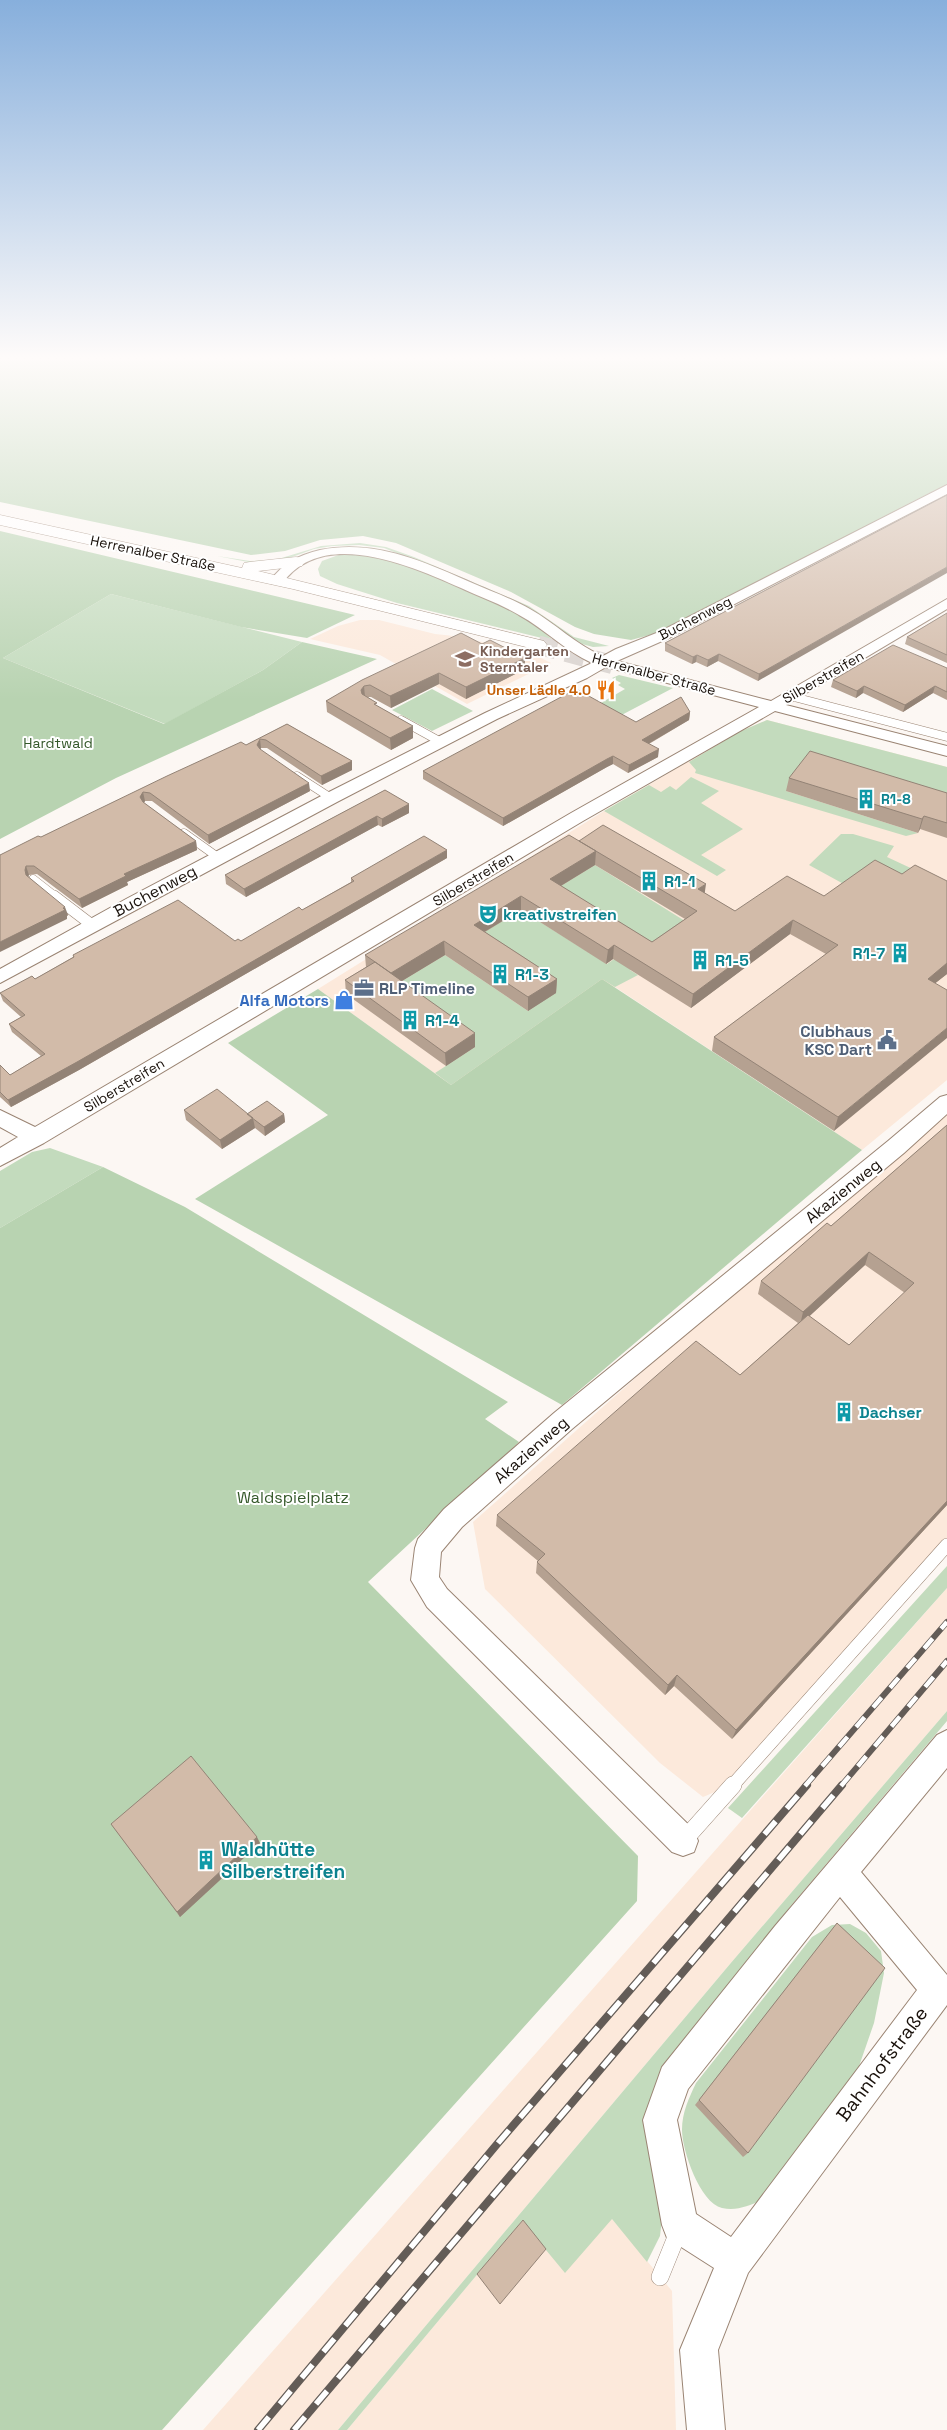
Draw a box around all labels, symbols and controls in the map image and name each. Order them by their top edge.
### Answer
street label: Herrenalber Straße [89,531,217,575]
street label: Buchenweg [655,592,735,644]
place label: Kindergarten Sterntaler [480,642,569,676]
street label: Silberstreifen [779,646,867,708]
school or university icon: Kindergarten Sterntaler [454,648,476,670]
street label: Herrenalber Straße [590,649,718,699]
restaurant icon: Unser Lädle 4.0 [595,679,617,701]
place label: Unser Lädle 4.0 [487,681,591,699]
park label: Hardtwald [23,734,93,752]
building icon: R1-8 [855,788,877,810]
place label: R1-8 [881,790,911,808]
street label: Silberstreifen [429,848,517,910]
street label: Buchenweg [110,860,200,922]
building icon: R1-1 [638,870,660,892]
place label: R1-1 [664,871,696,892]
theatre icon: kreativstreifen [477,903,499,925]
place label: kreativstreifen [503,904,617,925]
building icon: R1-7 [889,942,911,964]
place label: R1-7 [853,943,885,964]
building icon: R1-5 [689,949,711,971]
place label: R1-5 [715,950,749,971]
building icon: R1-3 [489,963,511,985]
place label: R1-3 [515,964,549,985]
office icon: RLP Timeline [353,977,375,999]
place label: RLP Timeline [379,978,475,999]
shop icon: Alfa Motors [333,989,355,1011]
place label: Alfa Motors [239,990,329,1011]
building icon: R1-4 [399,1009,421,1031]
place label: R1-4 [425,1010,459,1031]
place label: Clubhaus KSC Dart [800,1021,872,1060]
public building icon: Clubhaus KSC Dart [876,1029,898,1051]
street label: Silberstreifen [80,1054,168,1116]
street label: Akazienweg [801,1154,885,1228]
building icon: Dachser [833,1401,855,1423]
place label: Dachser [859,1402,922,1423]
street label: Akazienweg [490,1412,572,1488]
park label: Waldspielplatz [237,1487,349,1508]
place label: Waldhütte Silberstreifen [221,1837,345,1884]
building icon: Waldhütte Silberstreifen [195,1849,217,1871]
street label: Bahnhofstraße [831,2002,933,2126]

